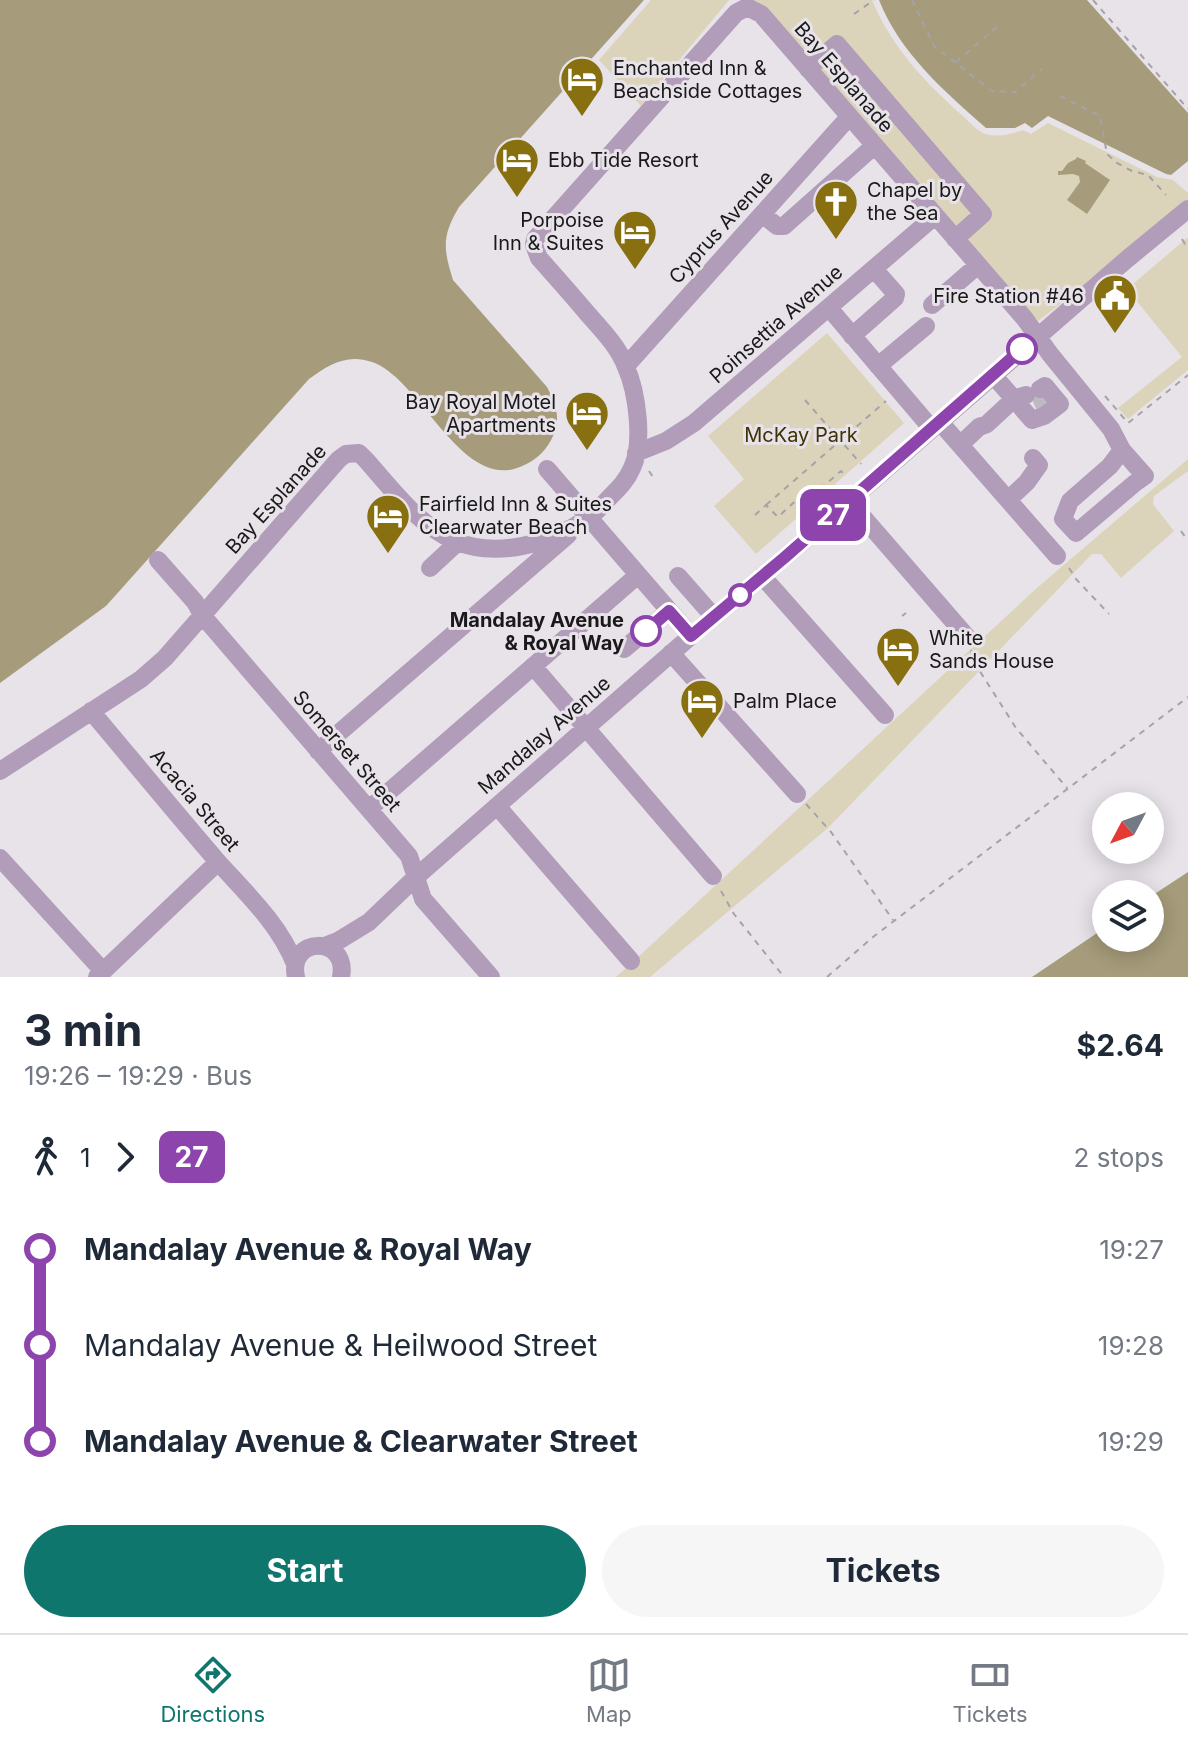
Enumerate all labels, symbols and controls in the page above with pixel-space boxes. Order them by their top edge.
street label: Bay Esplanade [789,17,899,137]
hotel icon: Enchanted Inn & Beachside Cottages [558,55,606,118]
place label: Enchanted Inn & Beachside Cottages [613,56,802,103]
hotel icon: Ebb Tide Resort [493,136,541,199]
place label: Ebb Tide Resort [548,148,699,172]
street label: Cyprus Avenue [664,166,778,288]
church icon: Chapel by the Sea [812,178,860,241]
place label: Chapel by the Sea [867,178,962,225]
place label: Porpoise Inn & Suites [493,208,604,255]
hotel icon: Porpoise Inn & Suites [611,208,659,271]
street label: Poinsettia Avenue [705,260,847,388]
public building icon: Fire Station #46 [1091,272,1139,335]
place label: Fire Station #46 [933,284,1084,308]
unlabelled marker [1007,334,1037,364]
hotel icon: Bay Royal Motel Apartments [563,389,611,452]
place label: Bay Royal Motel Apartments [405,390,556,437]
park label: McKay Park [744,423,858,447]
street label: Bay Esplanade [221,439,331,559]
line badge: 27 [797,489,869,541]
hotel icon: Fairfield Inn & Suites Clearwater Beach [364,492,412,555]
place label: Fairfield Inn & Suites Clearwater Beach [419,492,612,539]
text: 27 [816,498,850,532]
unlabelled marker [729,584,751,606]
place label: Mandalay Avenue & Royal Way [450,608,624,655]
marker: Mandalay Avenue & Royal Way [631,616,661,646]
hotel icon: White Sands House [874,625,922,688]
place label: White Sands House [929,626,1054,673]
street label: Mandalay Avenue [473,671,615,799]
hotel icon: Palm Place [678,677,726,740]
street label: Somerset Street [288,686,406,817]
place label: Palm Place [733,689,837,713]
street label: Acacia Street [145,744,245,856]
north arrow [1092,792,1164,864]
map controls [1092,792,1164,952]
button: layers [1092,880,1164,952]
text: 3 min [24,1003,142,1057]
text: $2.64 [1077,1027,1164,1063]
text: 19:26 – 19:29 · Bus [24,1060,252,1091]
icon: walk [24,1135,68,1179]
icon: forward [103,1135,147,1179]
text: 27 [175,1140,209,1174]
text: 1 [80,1142,91,1173]
text: 2 stops [1074,1142,1164,1173]
text: Mandalay Avenue & Royal Way [84,1231,532,1267]
text: 19:27 [1099,1234,1164,1265]
text: Mandalay Avenue & Heilwood Street [84,1327,597,1363]
text: 19:28 [1098,1330,1164,1361]
text: Mandalay Avenue & Clearwater Street [84,1423,638,1459]
text: 19:29 [1098,1426,1164,1457]
button: Start [24,1525,586,1617]
button: Tickets [602,1525,1164,1617]
tab: Directions [160,1653,265,1727]
tab: Map [586,1653,632,1727]
tab: Tickets [953,1653,1028,1727]

